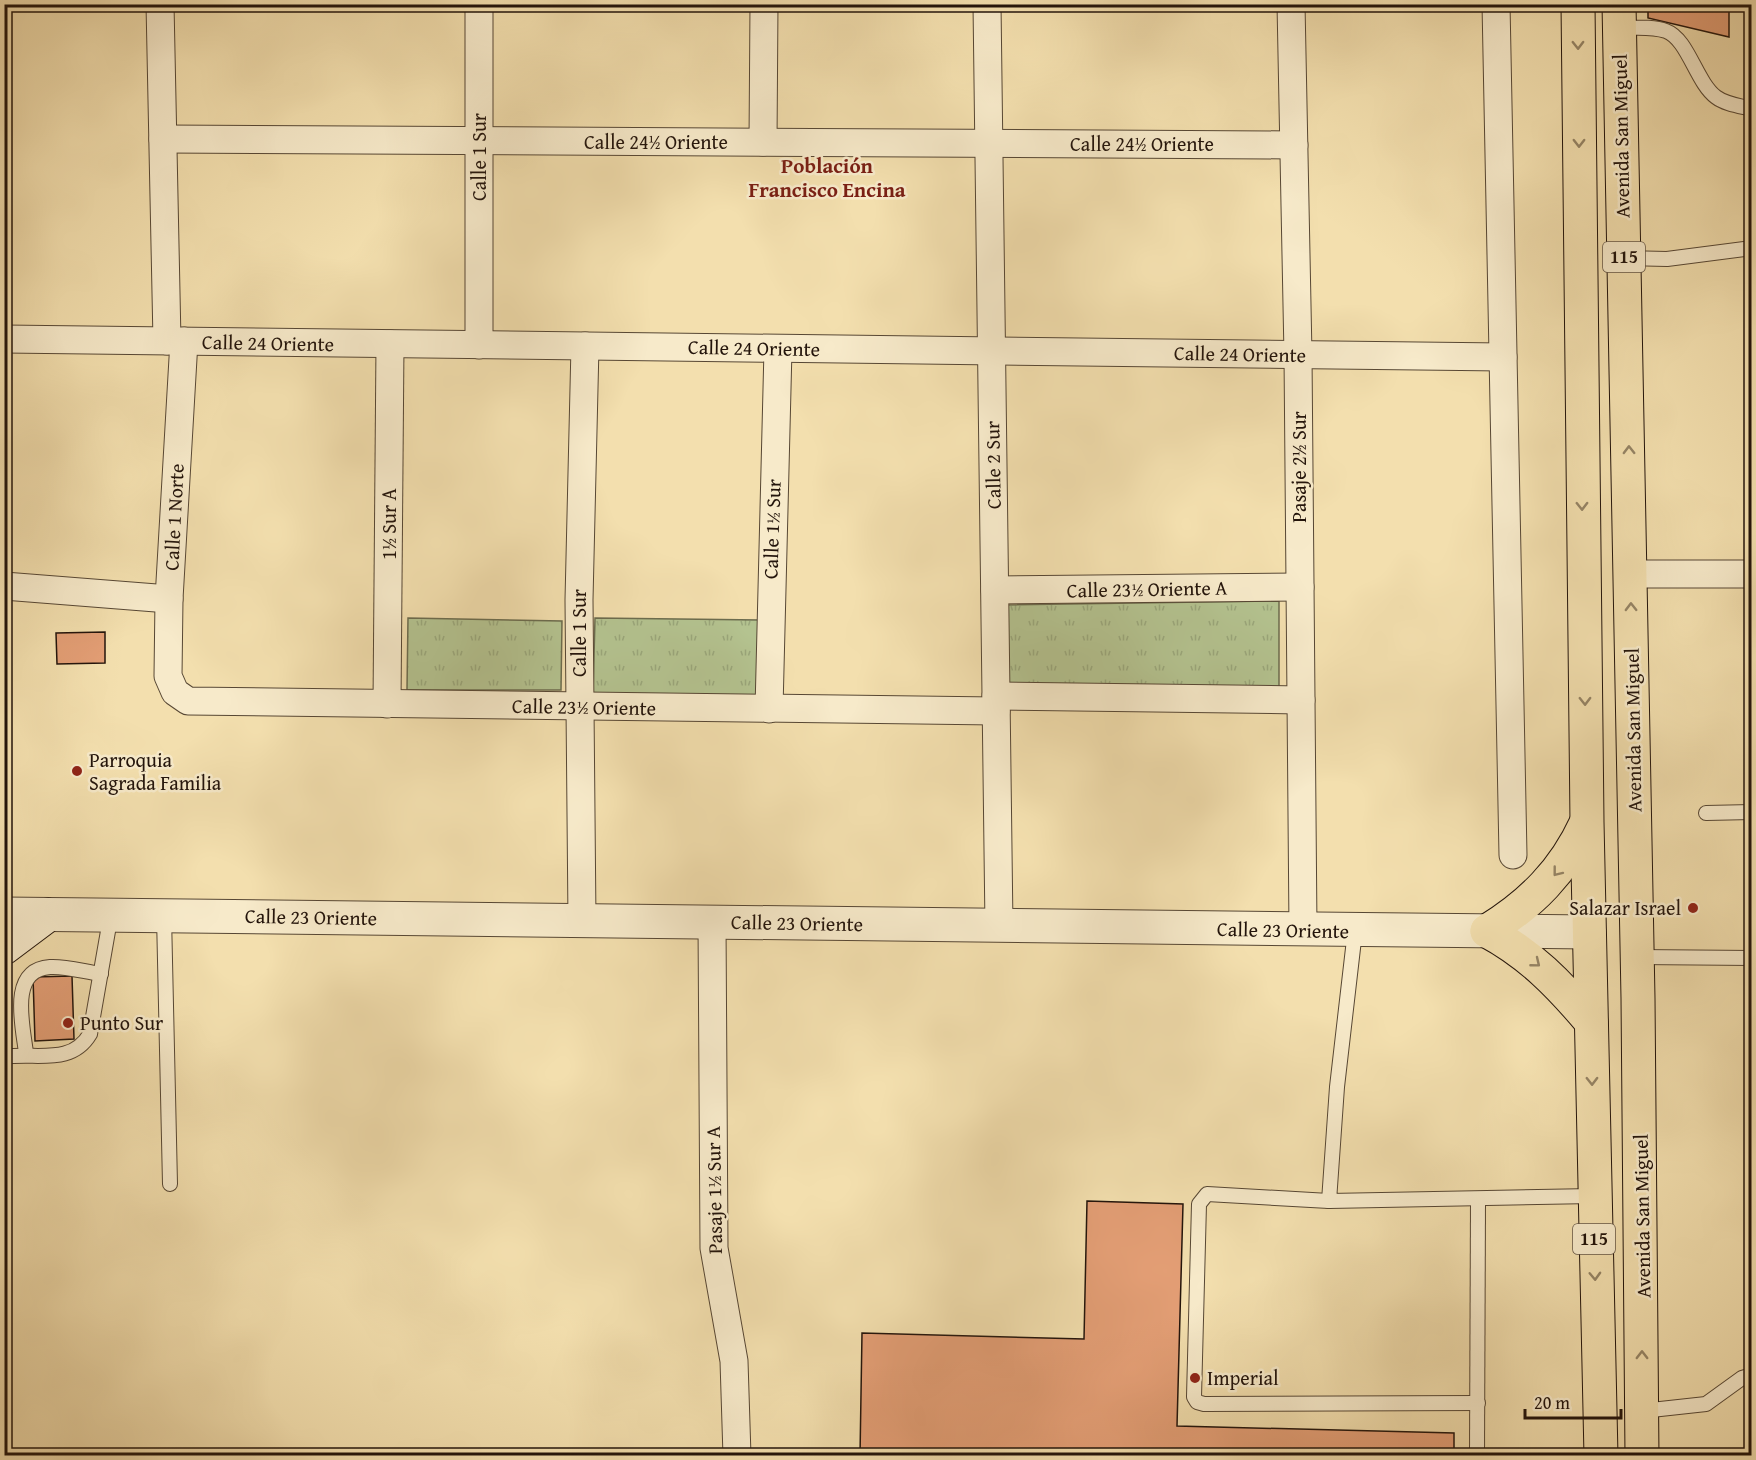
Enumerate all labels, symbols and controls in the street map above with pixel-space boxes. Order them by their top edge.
one-way arrow [1572,40,1585,49]
street label: Avenida San Miguel [1605,53,1636,218]
street label: Calle 1 Sur [464,113,493,201]
street label: Calle 24½ Oriente [584,127,728,156]
street label: Calle 24½ Oriente [1070,129,1214,158]
one-way arrow [1573,139,1585,148]
district label: Población Francisco Encina [748,150,906,205]
road number: 115 [1603,242,1645,272]
street label: Calle 24 Oriente [202,327,334,358]
street label: Calle 24 Oriente [688,332,820,363]
street label: Calle 24 Oriente [1174,338,1306,369]
street label: Pasaje 2½ Sur [1284,411,1313,523]
street label: Calle 2 Sur [977,421,1008,509]
one-way arrow [1622,446,1635,455]
street label: Calle 1 Norte [156,463,191,571]
street label: Calle 1½ Sur [755,478,788,580]
street label: 1½ Sur A [374,488,403,560]
one-way arrow [1576,502,1588,511]
street label: Calle 23½ Oriente A [1066,573,1228,604]
street label: Calle 1 Sur [564,589,593,677]
one-way arrow [1625,603,1638,612]
street label: Avenida San Miguel [1617,647,1648,812]
street label: Calle 23½ Oriente [512,691,656,722]
one-way arrow [1579,697,1591,706]
place label: Parroquia Sagrada Familia [89,745,222,797]
marker: Parroquia Sagrada Familia [70,764,84,778]
one-way arrow [1553,865,1564,876]
place label: Salazar Israel [1569,893,1681,922]
street label: Calle 23 Oriente [245,901,377,932]
marker: Salazar Israel [1686,901,1700,915]
street label: Calle 23 Oriente [731,907,863,938]
street label: Calle 23 Oriente [1217,914,1349,945]
one-way arrow [1529,956,1540,967]
place label: Punto Sur [80,1008,163,1037]
marker: Punto Sur [61,1016,75,1030]
one-way arrow [1585,1076,1598,1085]
street label: Pasaje 1½ Sur A [698,1126,729,1254]
street label: Avenida San Miguel [1626,1133,1657,1298]
road number: 115 [1573,1224,1615,1254]
one-way arrow [1589,1271,1602,1280]
one-way arrow [1636,1351,1649,1360]
place label: Imperial [1207,1363,1279,1392]
marker: Imperial [1188,1371,1202,1385]
scale bar [1525,1382,1621,1420]
text: 20 m [1534,1389,1570,1416]

